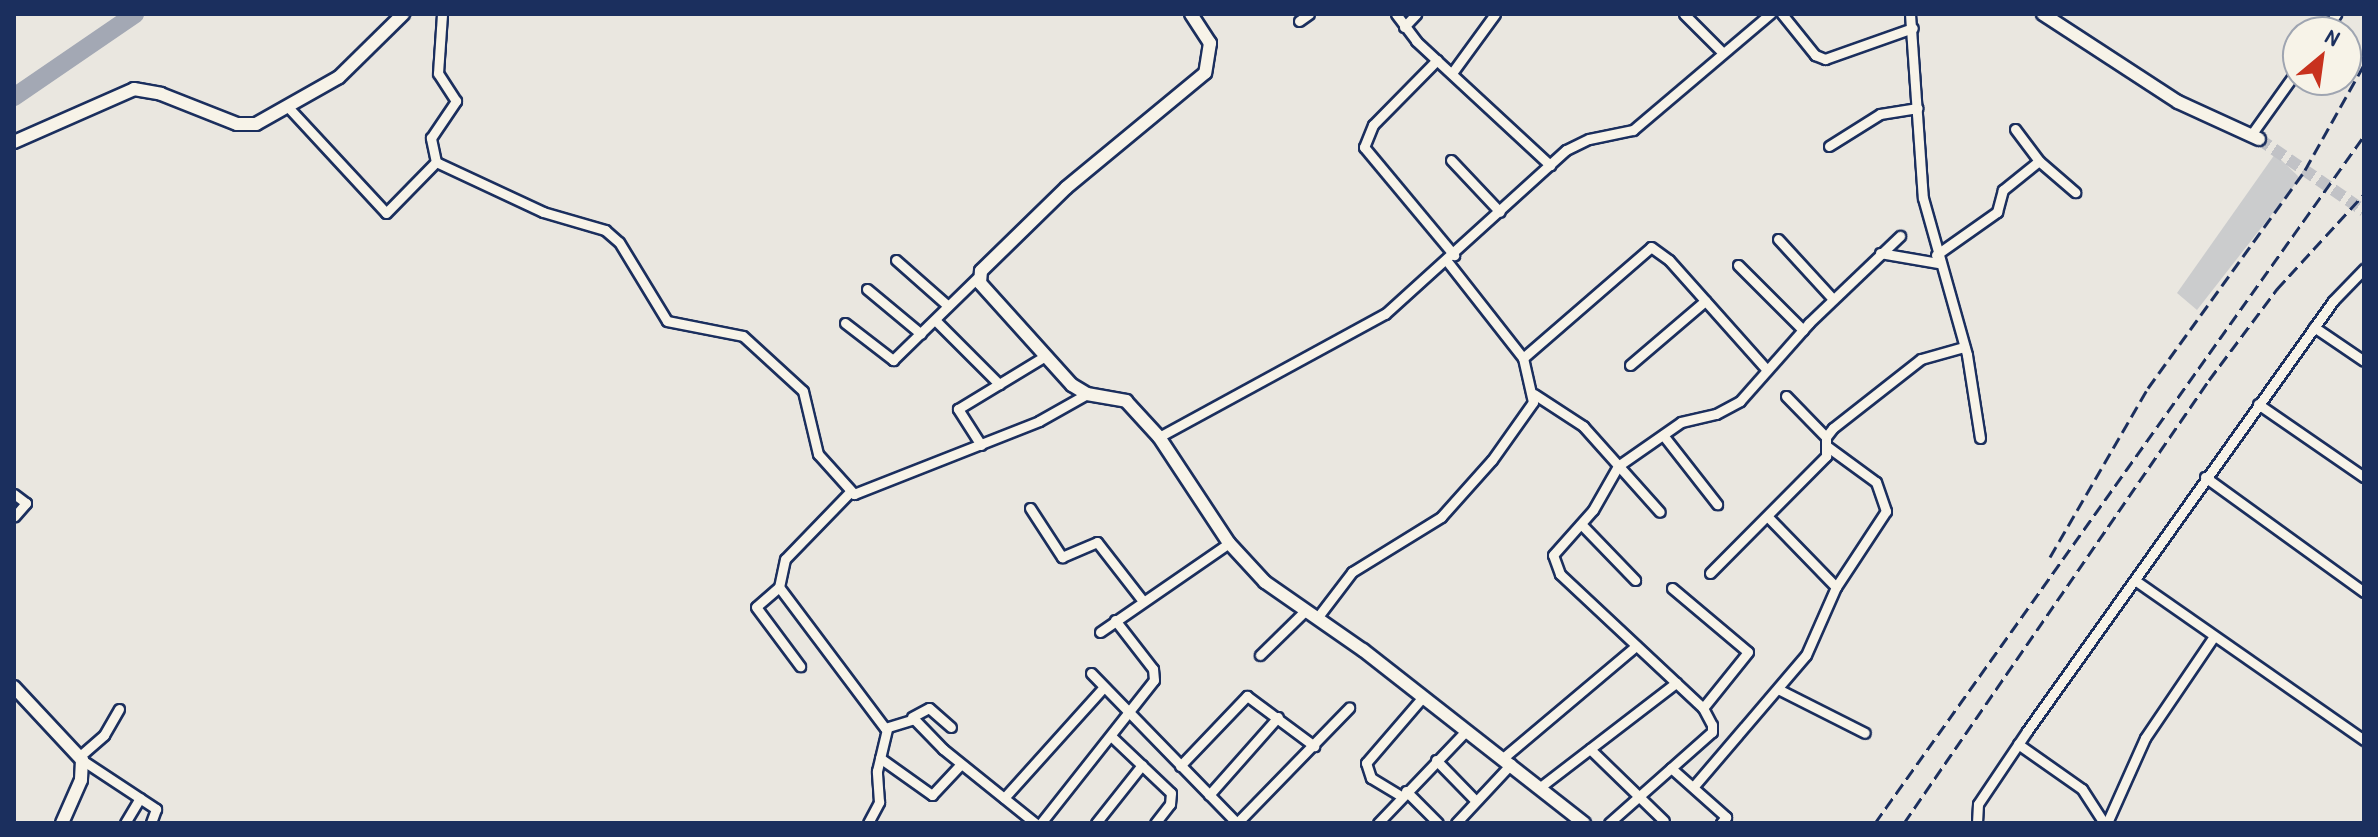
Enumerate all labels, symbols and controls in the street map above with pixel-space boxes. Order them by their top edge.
north arrow [2282,16,2362,96]
text: N [2320,21,2345,53]

